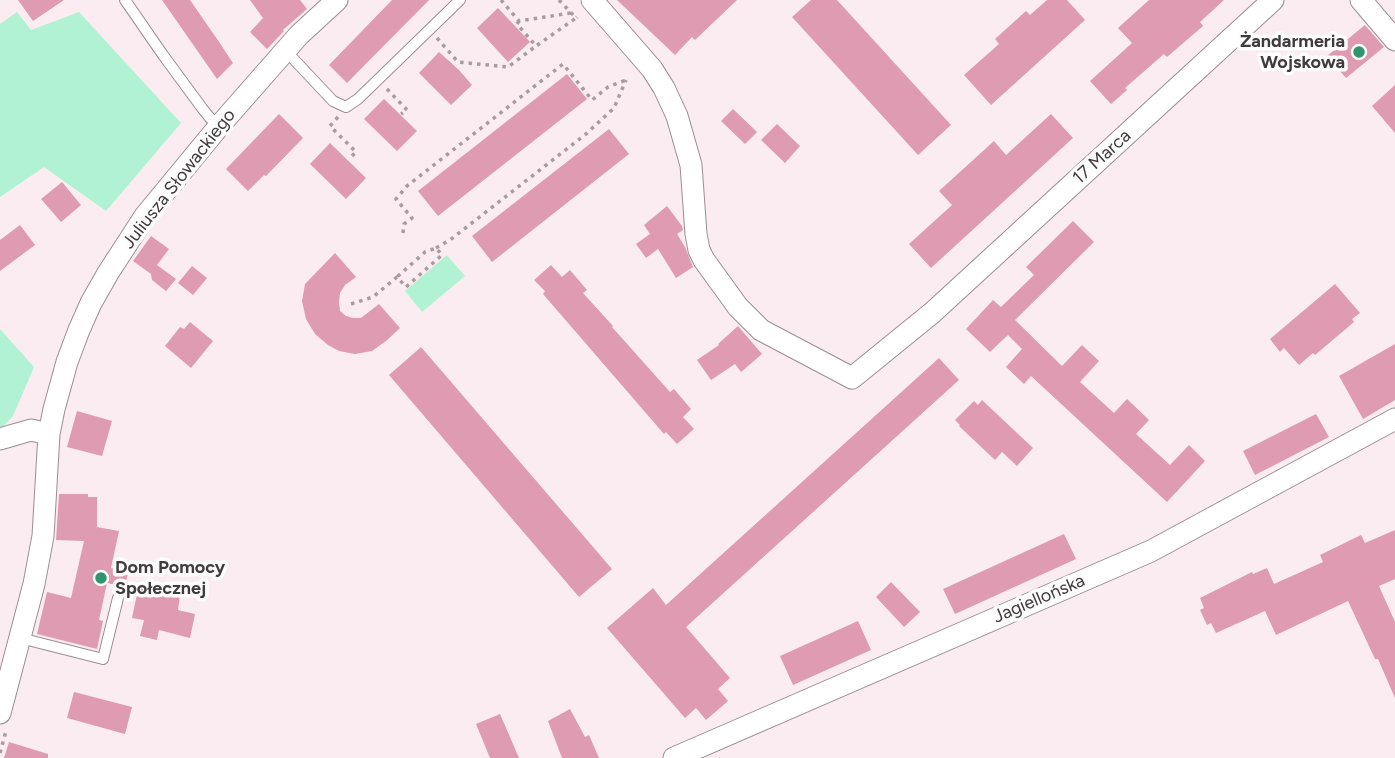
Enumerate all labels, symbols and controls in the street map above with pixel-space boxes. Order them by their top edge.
place label: Żandarmeria Wojskowa [1240,31,1345,74]
marker: Żandarmeria Wojskowa [1351,44,1367,60]
street label: Juliusza Słowackiego [118,105,240,253]
street label: 17 Marca [1068,125,1136,189]
place label: Dom Pomocy Społecznej [115,557,225,600]
marker: Dom Pomocy Społecznej [93,570,109,586]
street label: Jagiellońska [990,570,1088,628]

